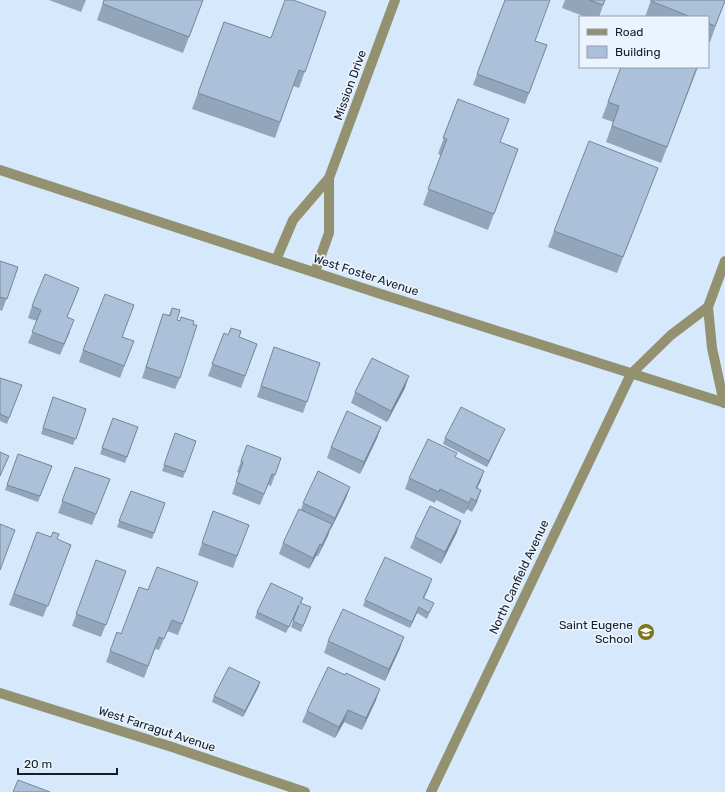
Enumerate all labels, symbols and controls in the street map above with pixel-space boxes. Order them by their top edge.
legend [579,16,709,68]
text: Road [615,25,643,39]
text: Building [615,45,661,59]
street label: Mission Drive [331,48,369,122]
street label: West Foster Avenue [311,251,421,299]
street label: North Canfield Avenue [486,517,552,636]
place label: Saint Eugene School [559,618,633,646]
school or university icon: Saint Eugene School [636,622,656,642]
street label: West Farragut Avenue [97,703,218,755]
scale bar [18,750,117,776]
text: 20 m [24,757,52,771]

